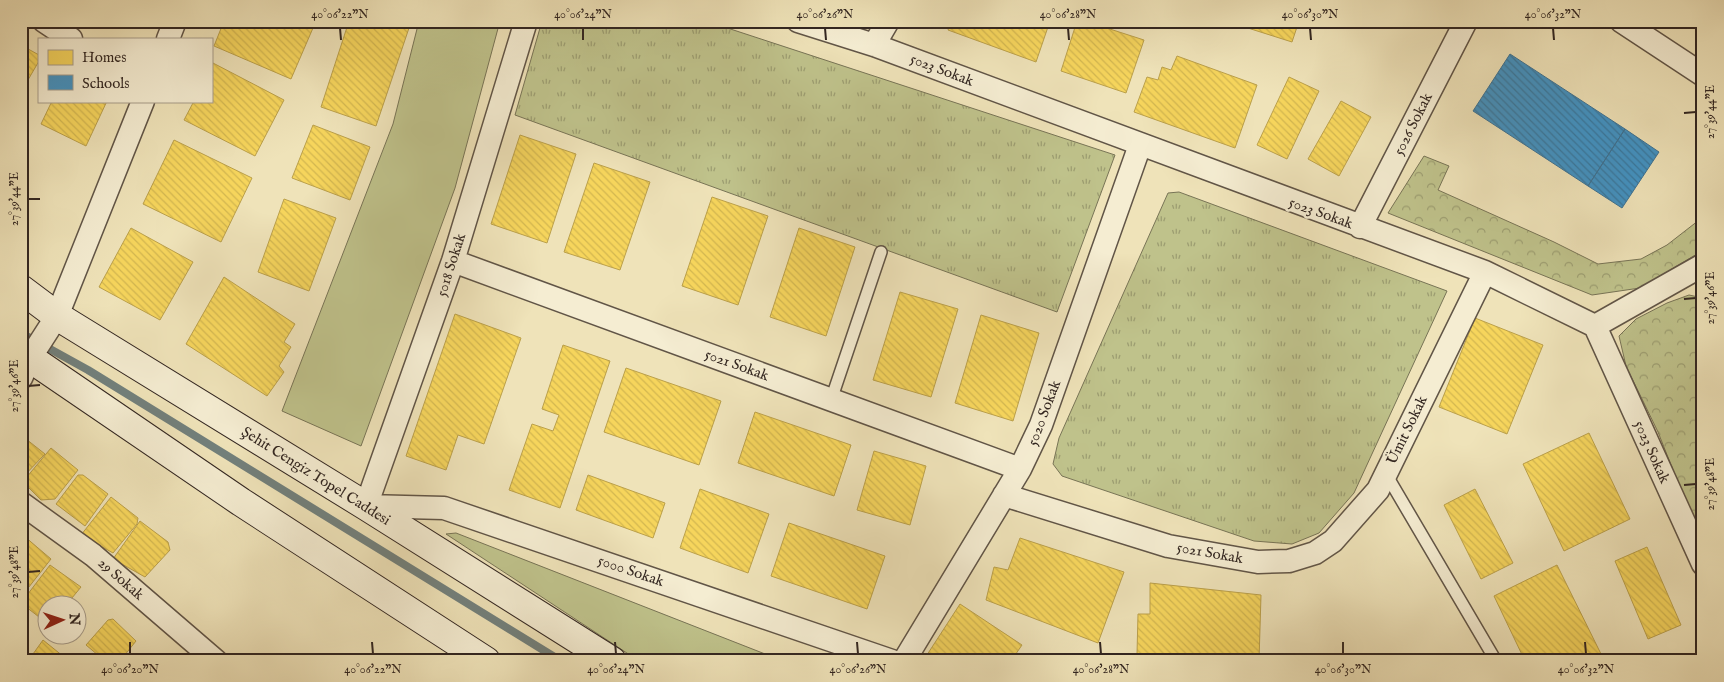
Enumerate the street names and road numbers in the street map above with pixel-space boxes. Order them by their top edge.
street label: 5023 Sokak [907,49,978,91]
street label: 5026 Sokak [1389,89,1437,158]
street label: 5023 Sokak [1286,193,1357,234]
street label: 5018 Sokak [432,230,470,299]
street label: 5021 Sokak [702,345,773,386]
street label: 5020 Sokak [1023,377,1066,448]
street label: Ümit Sokak [1382,391,1432,468]
street label: 5023 Sokak [1630,418,1675,487]
street label: Şehit Cengiz Topel Caddesi [238,422,394,530]
street label: 5021 Sokak [1175,538,1246,568]
street label: 5000 Sokak [595,551,668,592]
street label: 29 Sokak [94,554,149,605]

